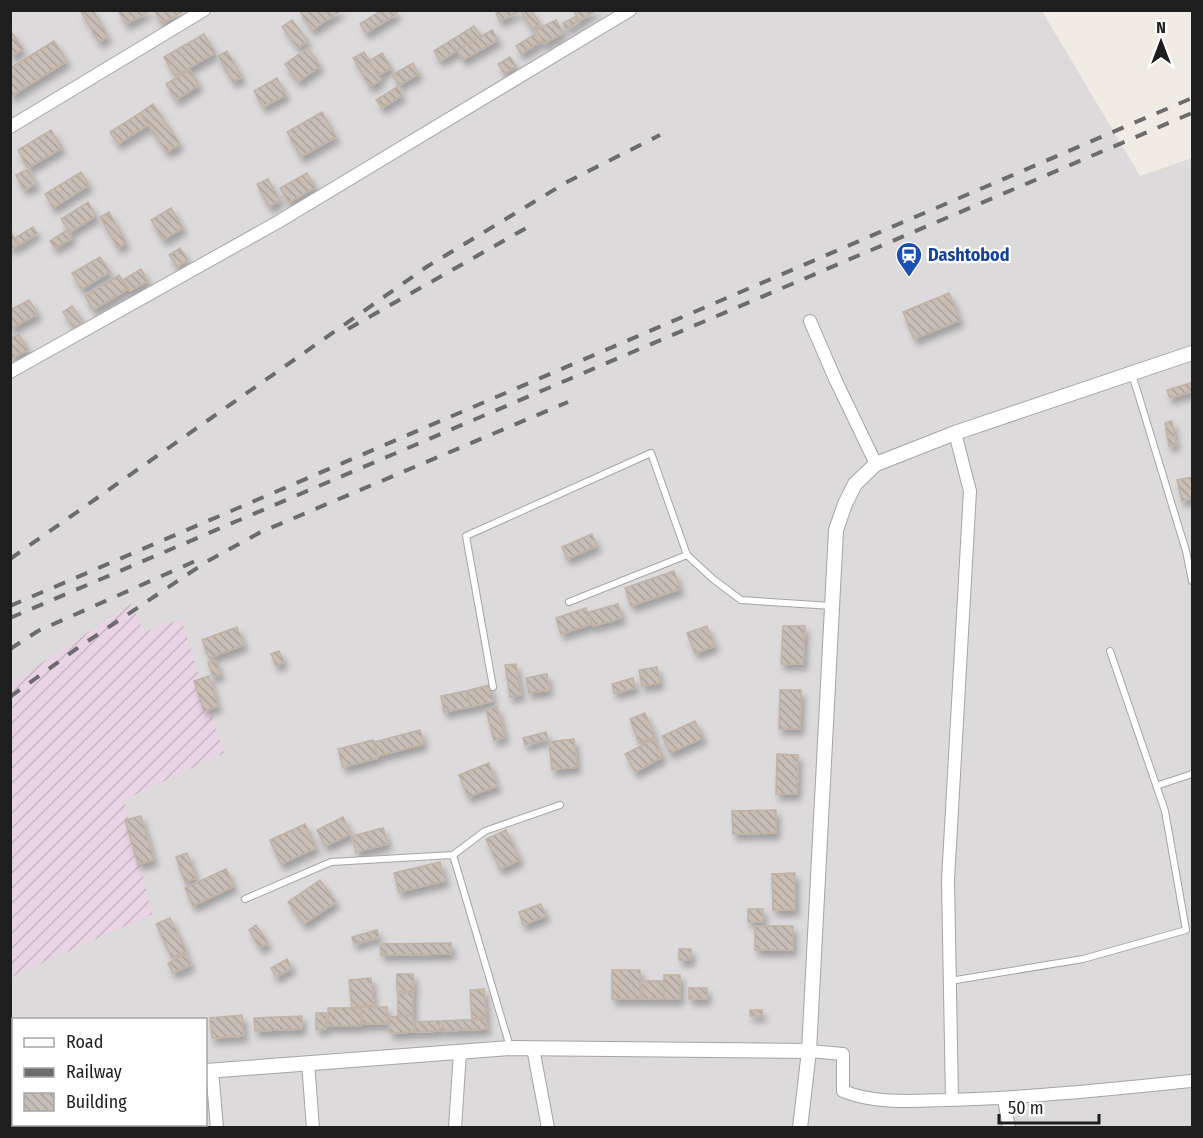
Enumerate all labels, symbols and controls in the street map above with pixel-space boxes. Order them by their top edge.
north arrow [1131,12,1191,72]
text: N [1156,18,1166,37]
station icon: Dashtobod [894,240,924,278]
place label: Dashtobod [928,244,1010,266]
legend [12,1018,207,1126]
text: Road [66,1031,103,1053]
text: Railway [66,1061,122,1083]
scale bar [999,1087,1100,1125]
text: Building [66,1091,127,1113]
text: 50 m [1008,1097,1044,1119]

